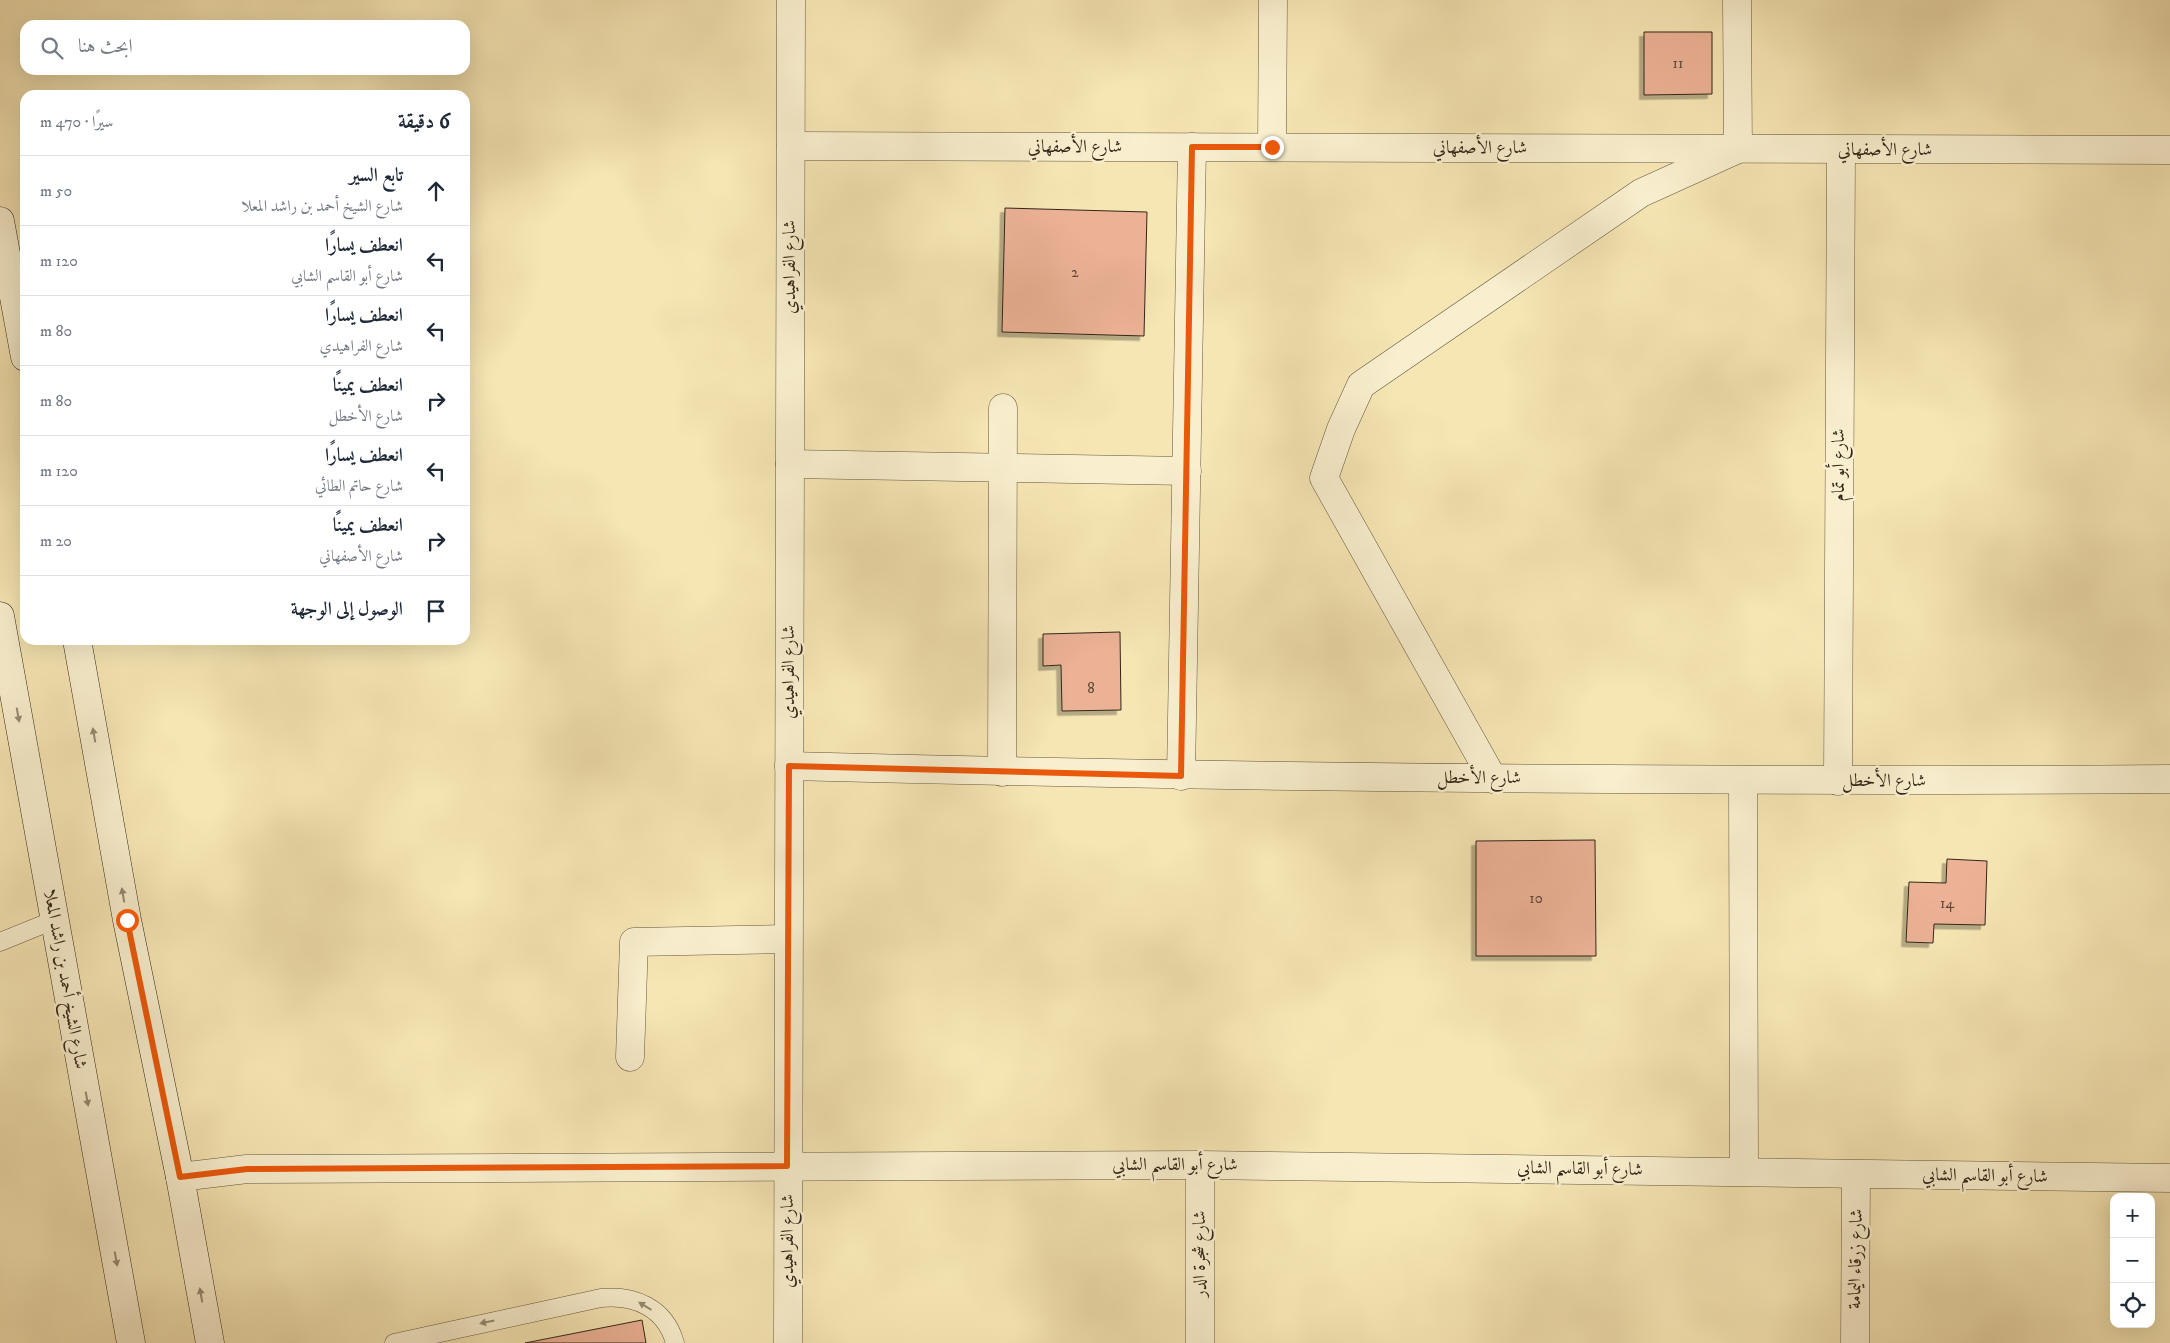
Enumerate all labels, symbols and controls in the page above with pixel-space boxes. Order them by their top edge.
search box [20,20,470,75]
icon: search [38,34,66,62]
text: ابحث هنا [78,35,133,58]
house number: 11 [1672,54,1684,73]
text: 6 دقيقة [398,109,450,135]
text: سيرًا · 470 m [40,112,113,132]
street label: شارع الأصفهاني [1028,133,1122,161]
street label: شارع الأصفهاني [1433,134,1527,162]
route end [1261,136,1284,159]
street label: شارع الأصفهاني [1838,136,1932,164]
text: تابع السير [349,164,403,187]
icon: ahead [422,177,450,205]
text: 50 m [40,181,72,201]
text: شارع الشيخ أحمد بن راشد المعلا [241,196,403,216]
street label: شارع الفراهيدي [779,220,804,314]
text: انعطف يسارًا [325,234,403,257]
icon: left [422,247,450,275]
text: 120 m [40,251,78,271]
house number: 2 [1071,263,1079,282]
text: شارع أبو القاسم الشابي [291,266,403,286]
text: انعطف يسارًا [325,304,403,327]
icon: left [422,317,450,345]
text: 80 m [40,321,72,341]
text: شارع الفراهيدي [320,336,403,356]
text: انعطف يمينًا [333,374,403,397]
icon: right [422,387,450,415]
text: 80 m [40,391,72,411]
text: شارع الأخطل [328,406,403,426]
street label: شارع أبو تمام [1825,429,1854,501]
text: انعطف يسارًا [325,444,403,467]
icon: left [422,457,450,485]
text: 120 m [40,461,78,481]
text: شارع حاتم الطائي [315,476,403,496]
text: انعطف يمينًا [333,514,403,537]
icon: right [422,527,450,555]
text: 20 m [40,531,72,551]
text: شارع الأصفهاني [319,546,403,566]
icon: arrive [422,597,450,625]
text: الوصول إلى الوجهة [291,598,403,621]
street label: شارع الفراهيدي [778,625,803,719]
house number: 8 [1087,679,1095,698]
one-way arrow [14,708,22,724]
one-way arrow [89,727,97,743]
street label: شارع الأخطل [1437,764,1521,792]
street label: شارع الأخطل [1842,767,1926,795]
street label: شارع الشيخ أحمد بن راشد المعلا [34,887,95,1071]
one-way arrow [118,887,126,903]
house number: 10 [1529,889,1543,908]
house number: 14 [1940,894,1954,913]
route start [116,909,139,932]
one-way arrow [83,1092,91,1108]
street label: شارع أبو القاسم الشابي [1112,1151,1238,1182]
street label: شارع أبو القاسم الشابي [1517,1154,1643,1187]
street label: شارع أبو القاسم الشابي [1922,1161,2048,1194]
map controls [2110,1193,2155,1328]
button: + [2110,1193,2155,1238]
street label: شارع الفراهيدي [777,1194,802,1288]
street label: شارع زرقاء اليمامة [1844,1209,1871,1310]
street label: شارع شجرة الدر [1189,1211,1214,1299]
button: − [2110,1238,2155,1283]
one-way arrow [112,1252,120,1268]
button: locate [2110,1283,2155,1328]
one-way arrow [197,1287,205,1303]
one-way arrow [638,1302,653,1310]
one-way arrow [480,1318,495,1326]

